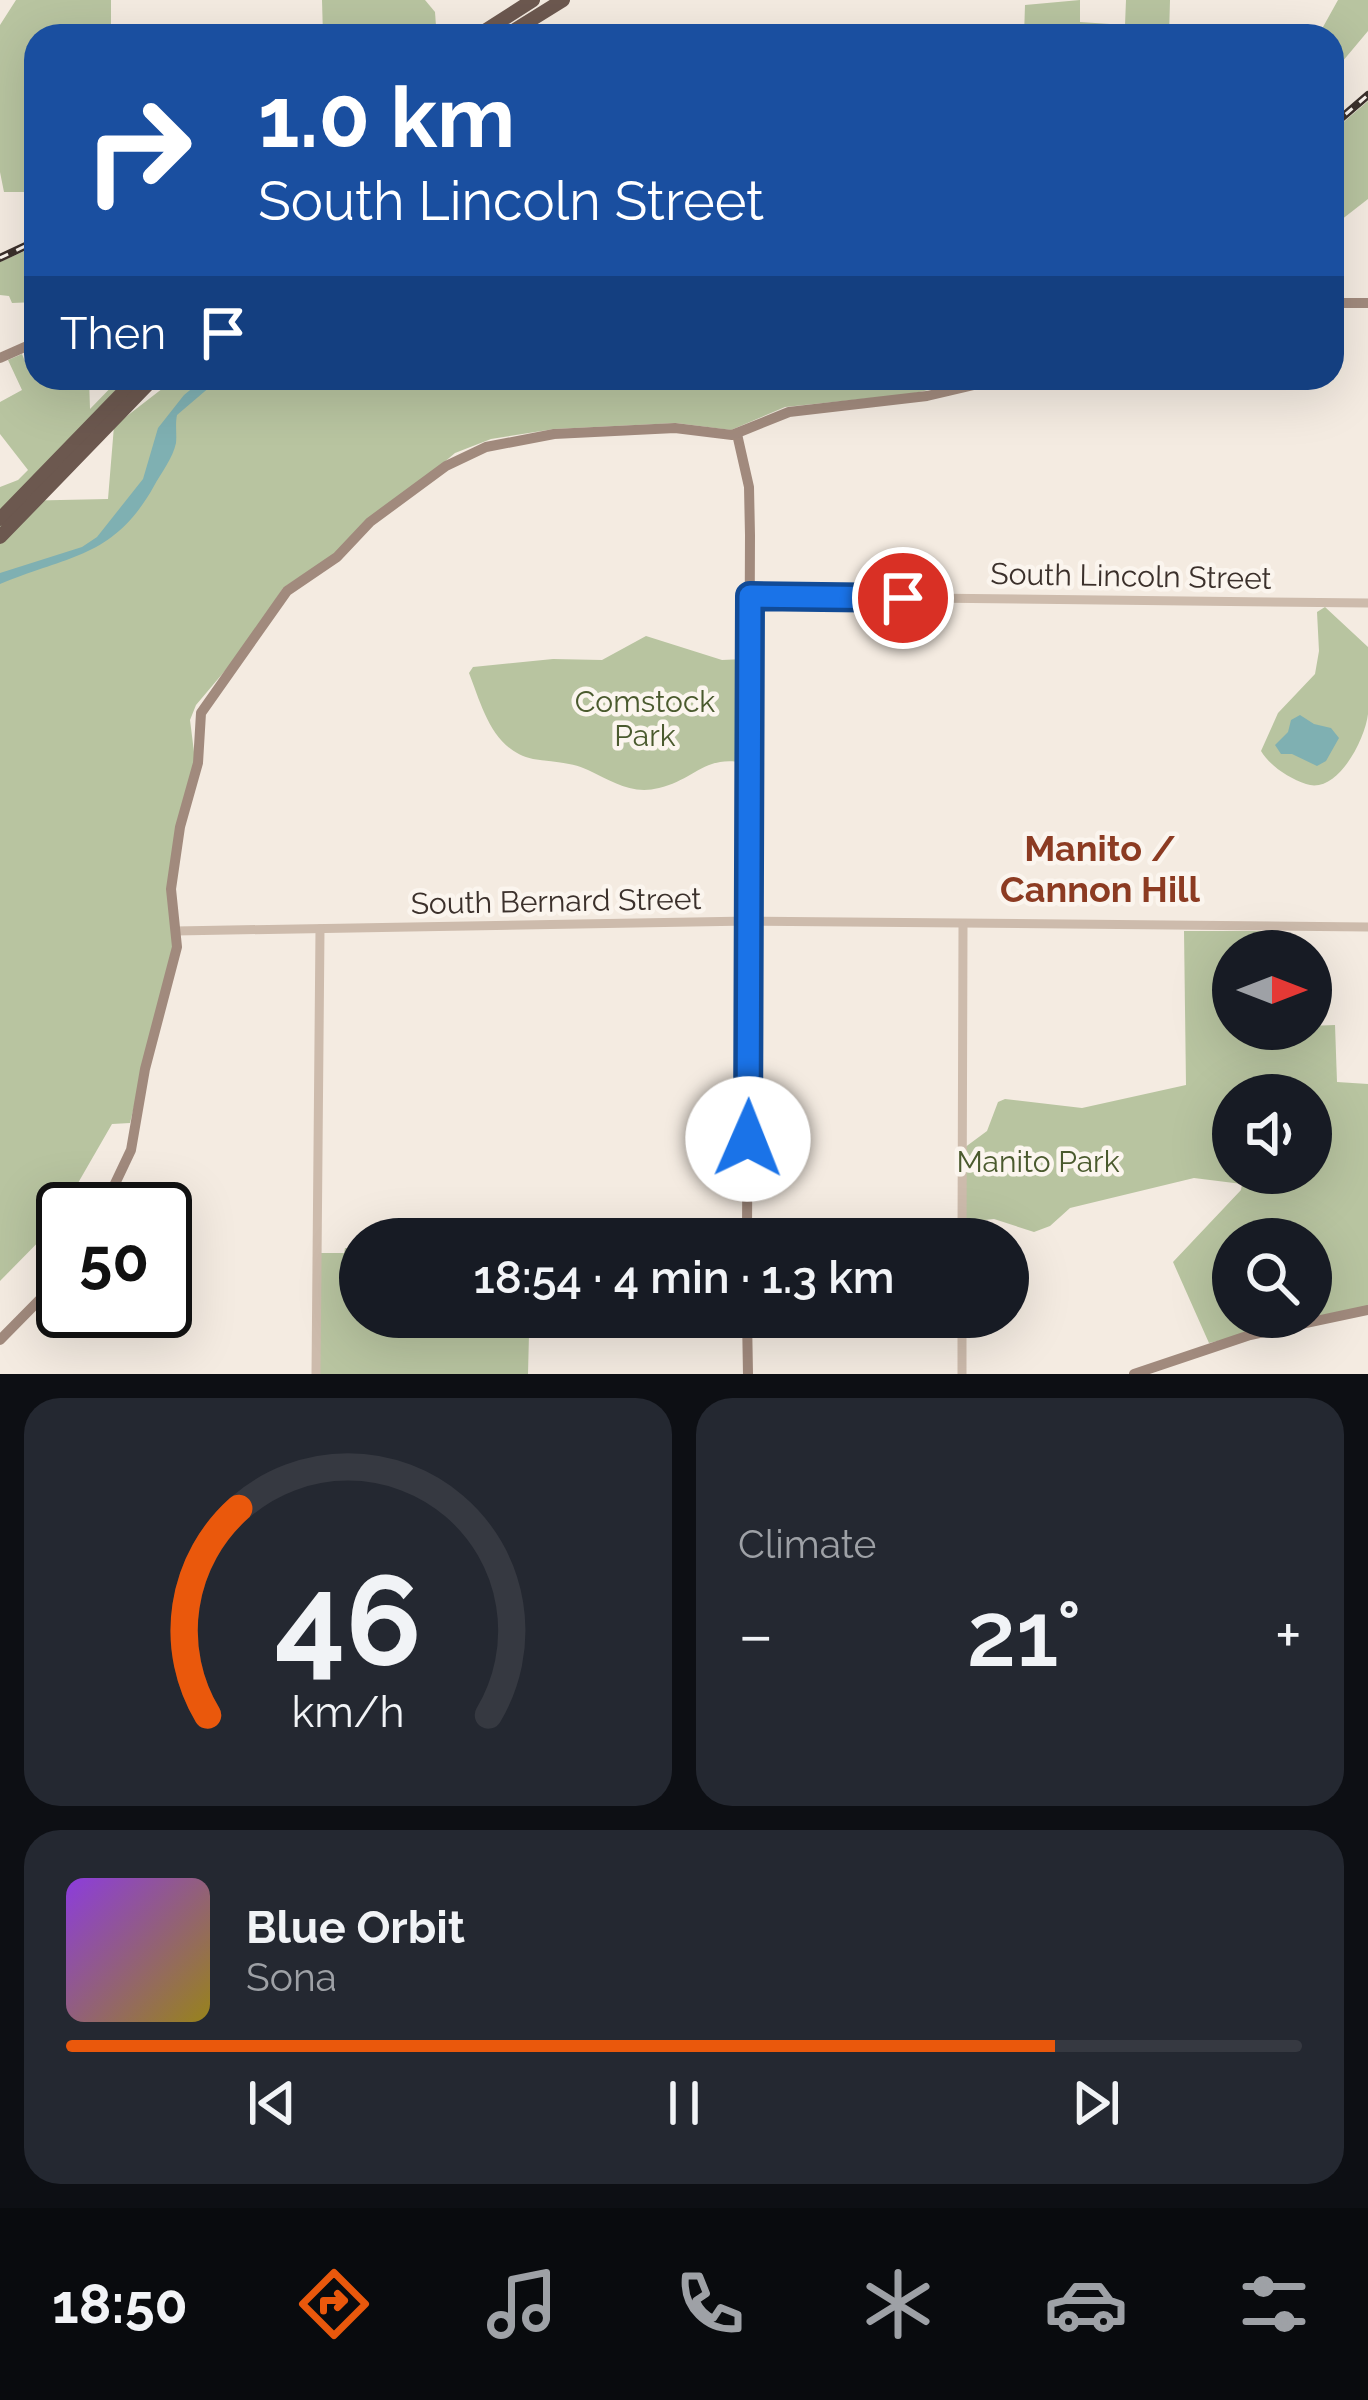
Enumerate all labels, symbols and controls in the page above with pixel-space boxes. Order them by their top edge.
text: 1.0 km [258,68,515,167]
icon: right [60,72,216,228]
text: South Lincoln Street [258,169,764,233]
icon: arrive [190,300,256,366]
text: Then [60,307,166,360]
pin [852,547,954,649]
street label: South Lincoln Street [990,556,1272,596]
icon: arrive [870,565,936,631]
park label: Comstock Park [575,684,715,753]
district label: Manito / Cannon Hill [1000,827,1201,910]
street label: South Bernard Street [410,881,702,921]
north arrow [1212,930,1332,1050]
map controls [1212,930,1332,1338]
button: sound [1212,1074,1332,1194]
position arrow [685,1076,811,1202]
park label: Manito Park [956,1144,1120,1179]
speed limit sign: 50 [36,1182,192,1338]
button: search [1212,1218,1332,1338]
text: 18:54 · 4 min · 1.3 km [473,1251,895,1304]
text: Climate [738,1521,876,1567]
text: 46 [274,1547,422,1693]
text: 21° [967,1581,1082,1687]
text: − [738,1596,774,1673]
text: + [1275,1596,1302,1673]
text: km/h [291,1687,405,1737]
text: Blue Orbit [246,1901,465,1954]
text: Sona [246,1954,337,2000]
icon: previous [239,2070,305,2136]
icon: pause [651,2070,717,2136]
icon: next [1063,2070,1129,2136]
icon: directions [292,2262,376,2346]
icon: music [480,2262,564,2346]
icon: phone [668,2262,752,2346]
icon: climate [856,2262,940,2346]
icon: car [1044,2262,1128,2346]
icon: filters [1232,2262,1316,2346]
text: 18:50 [52,2272,188,2336]

